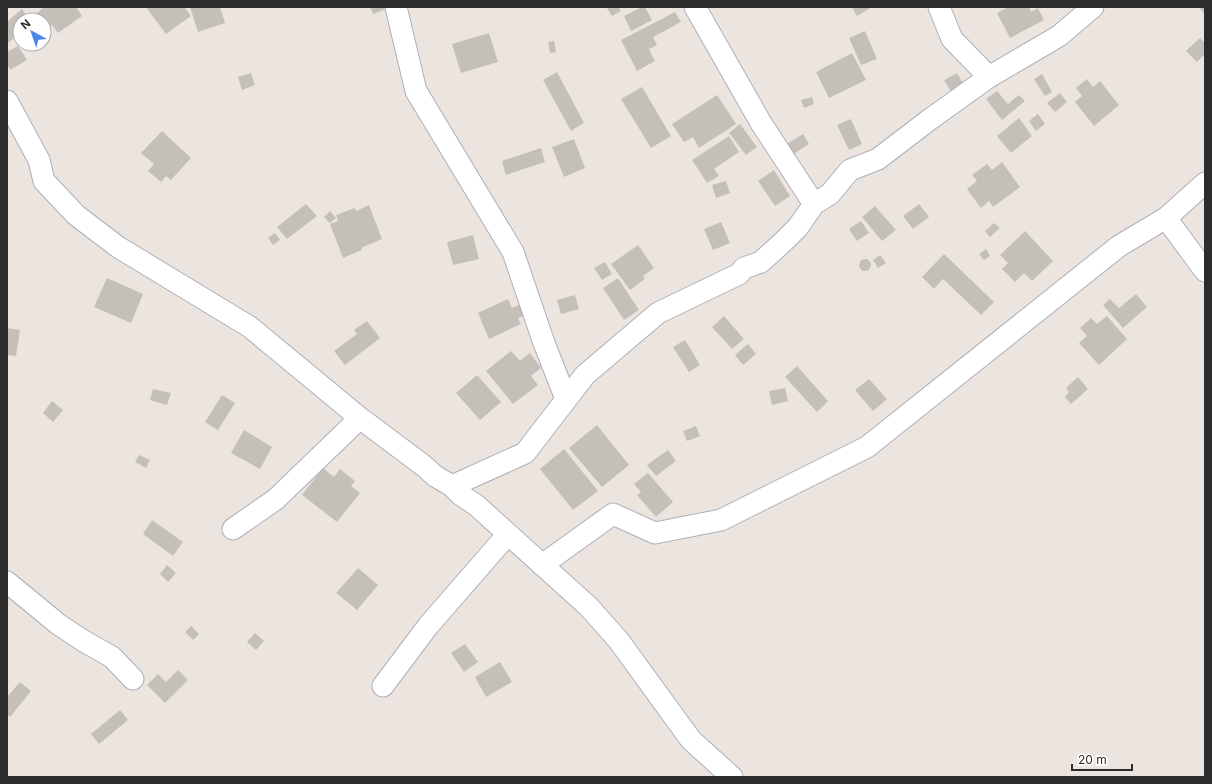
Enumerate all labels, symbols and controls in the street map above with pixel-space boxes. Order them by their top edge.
north arrow [12,12,52,52]
text: N [18,16,33,32]
scale bar [1072,746,1132,772]
text: 20 m [1078,752,1107,767]

